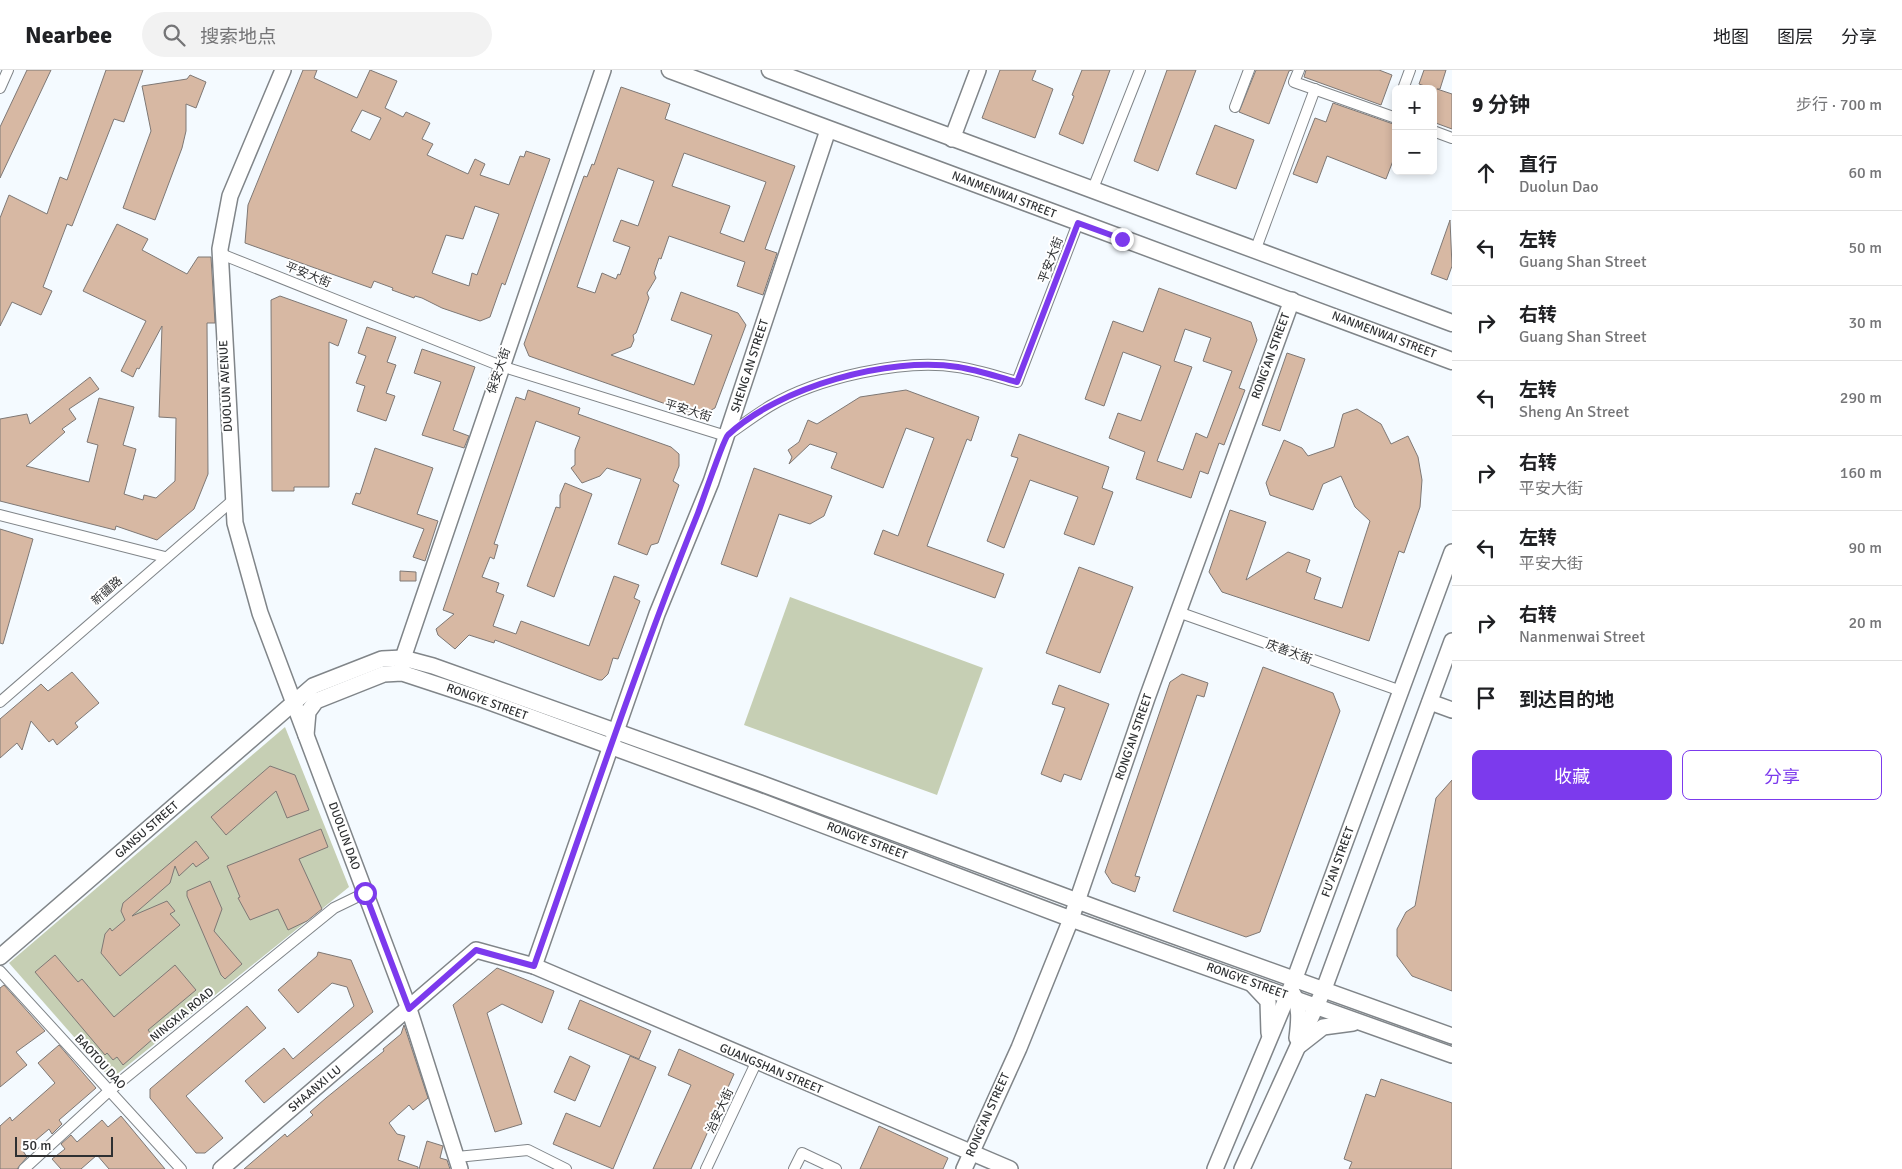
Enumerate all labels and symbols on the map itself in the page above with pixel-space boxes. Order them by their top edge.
street label: NANMENWAI STREET [950,168,1058,222]
route end [1111,228,1134,251]
street label: 平安大街 [1035,235,1067,285]
street label: 平安大街 [283,259,333,291]
street label: NANMENWAI STREET [1330,308,1438,362]
street label: RONG'AN STREET [1249,311,1294,401]
street label: SHENG AN STREET [728,317,772,415]
street label: DUOLUN AVENUE [216,340,236,432]
street label: 保安大街 [484,346,514,396]
street label: 平安大街 [663,397,713,425]
street label: 新疆路 [88,574,126,608]
street label: 庆善大街 [1264,637,1314,667]
street label: RONGYE STREET [444,680,530,724]
street label: RONG'AN STREET [1112,692,1156,782]
street label: GANSU STREET [112,798,182,862]
street label: DUOLUN DAO [325,800,363,872]
street label: RONGYE STREET [825,819,910,863]
street label: FU'AN STREET [1318,825,1358,899]
route start [354,882,377,905]
street label: RONGYE STREET [1204,959,1290,1003]
street label: NINGXIA ROAD [147,984,217,1045]
street label: BAOTOU DAO [71,1031,129,1093]
street label: GUANGSHAN STREET [717,1040,825,1098]
street label: SHAANXI LU [285,1062,345,1116]
street label: RONG'AN STREET [963,1071,1013,1159]
street label: 治安大街 [703,1086,737,1136]
scale bar [15,1134,112,1157]

